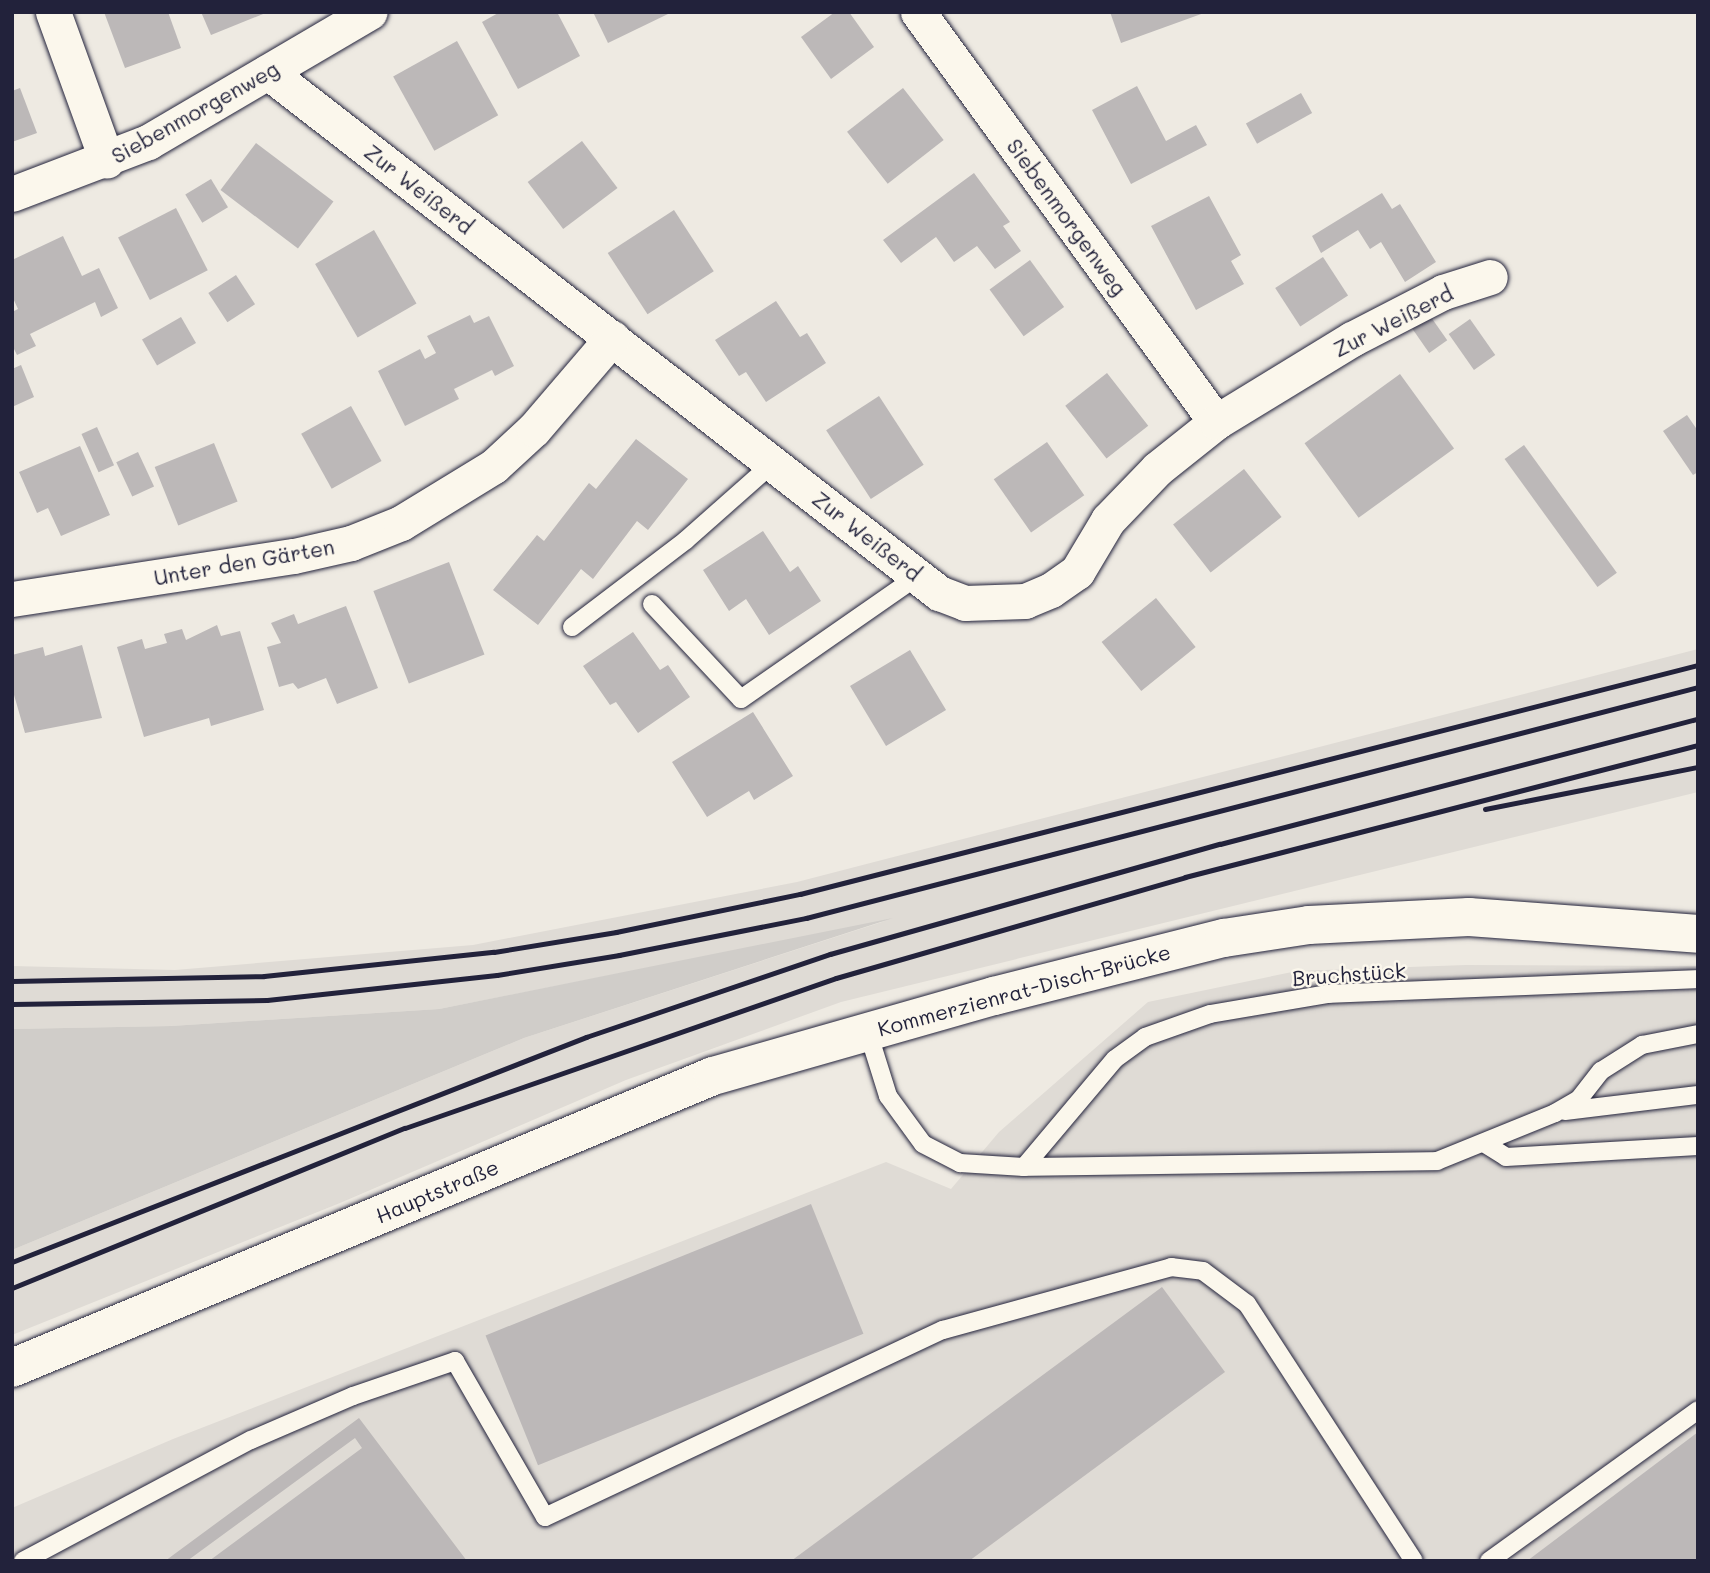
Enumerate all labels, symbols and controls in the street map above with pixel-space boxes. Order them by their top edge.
street label: Siebenmorgenweg [107,56,283,168]
street label: Siebenmorgenweg [1002,134,1132,300]
street label: Zur Weißerd [360,139,478,239]
street label: Zur Weißerd [1329,280,1457,362]
street label: Zur Weißerd [808,486,926,586]
street label: Unter den Gärten [152,534,336,590]
street label: Kommerzienrat-Disch-Brücke [875,939,1173,1041]
street label: Bruchstück [1291,957,1407,991]
street label: Hauptstraße [372,1154,502,1228]

